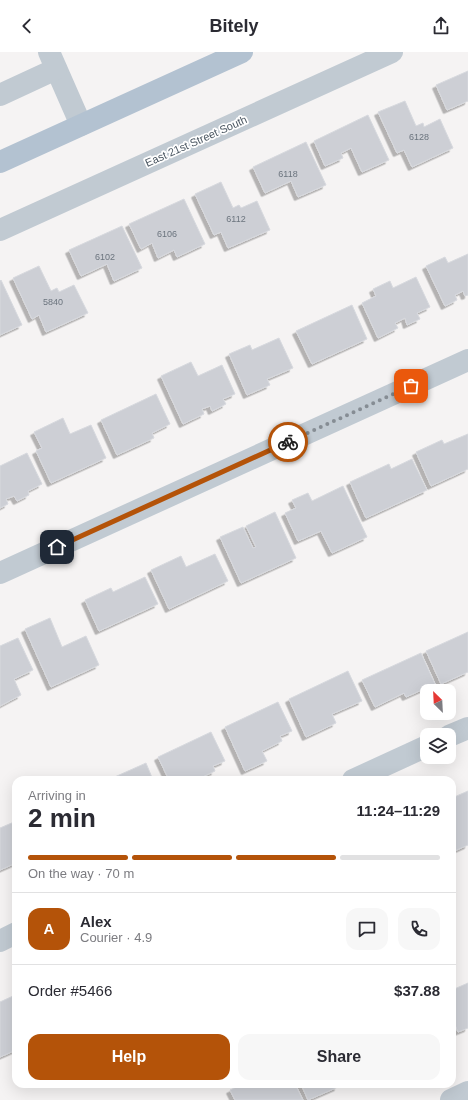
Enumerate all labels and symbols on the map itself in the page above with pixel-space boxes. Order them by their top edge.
street label: East 21st Street South [143,113,249,169]
house number: 6128 [409,132,429,142]
house number: 6118 [278,169,298,179]
house number: 6112 [226,214,246,224]
house number: 6106 [157,229,177,239]
house number: 6102 [95,252,115,262]
house number: 5840 [43,297,63,307]
pin [394,369,428,403]
courier [268,422,308,462]
pin [40,530,74,564]
north arrow [420,684,456,720]

